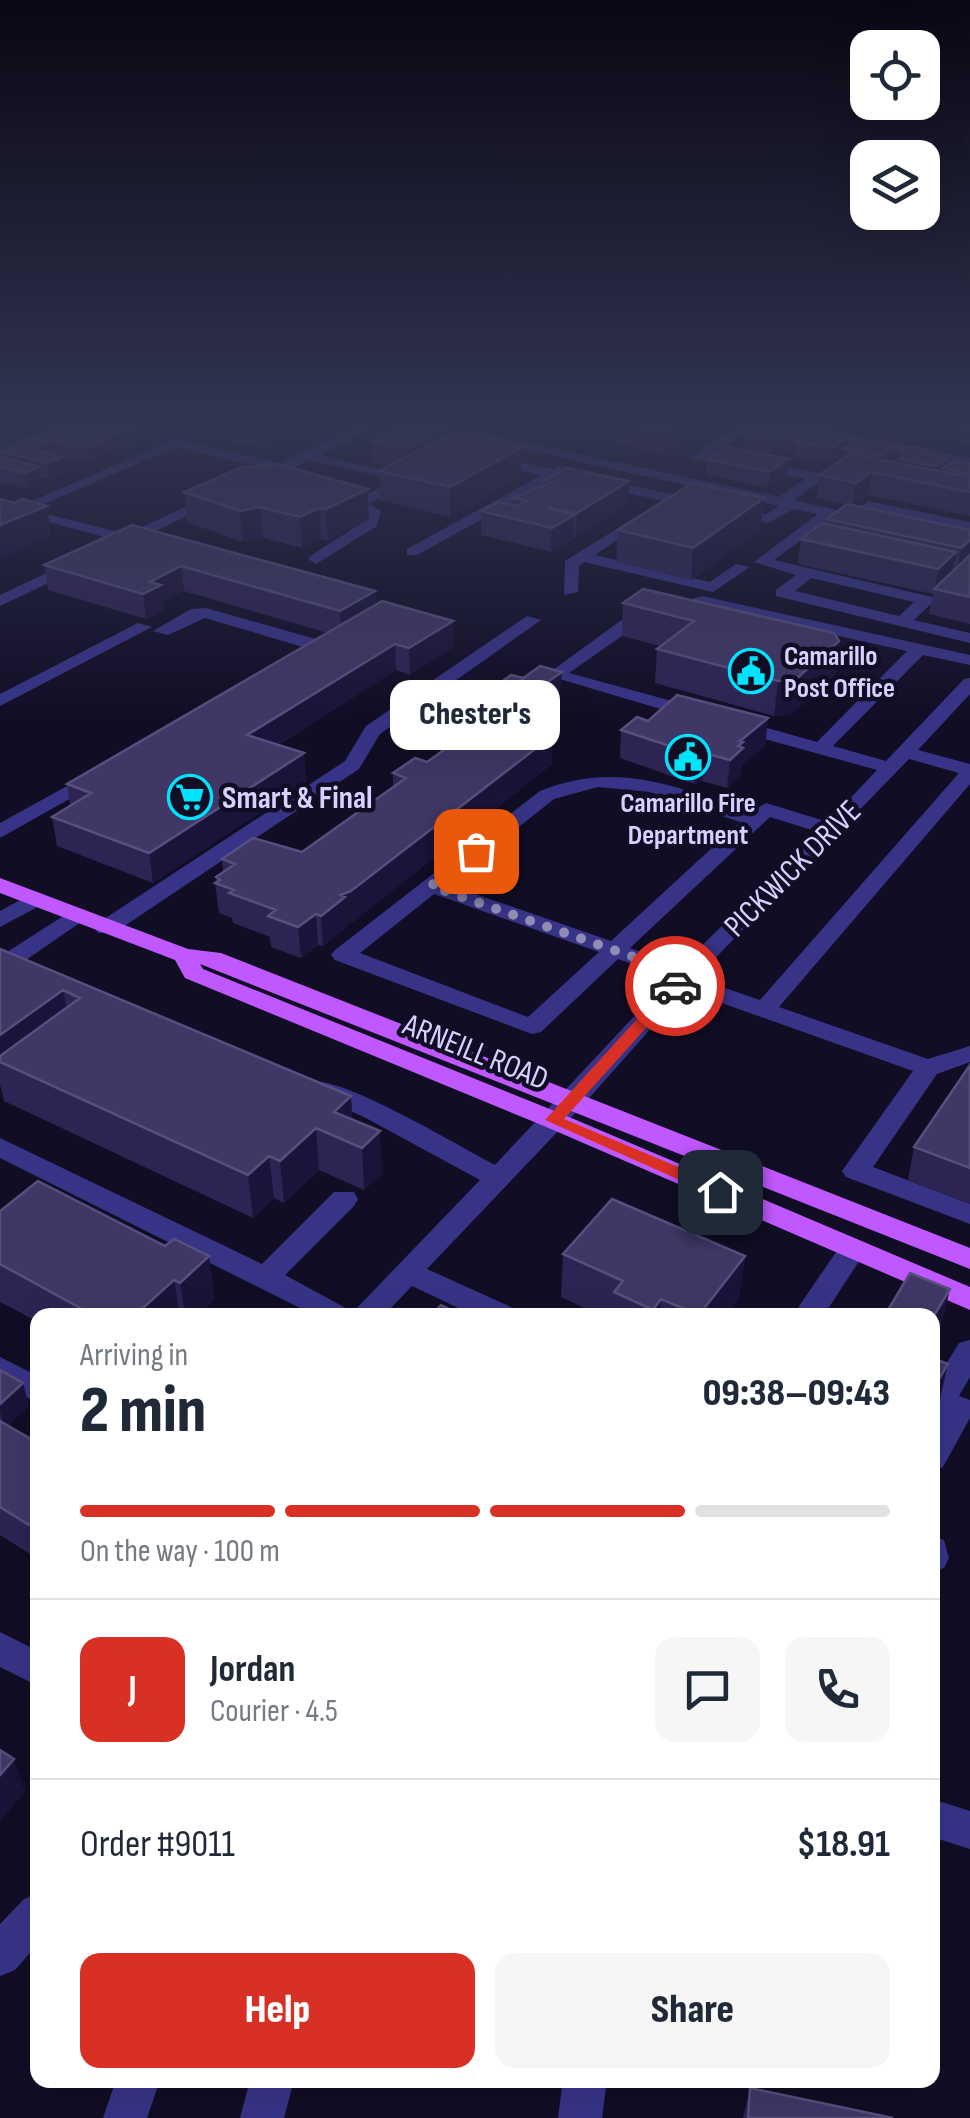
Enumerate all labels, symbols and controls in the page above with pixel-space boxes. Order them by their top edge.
map controls [850,30,940,230]
button: locate [850,30,940,120]
button: layers [850,140,940,230]
place label: Camarillo Post Office [784,640,895,705]
public building icon: Camarillo Post Office [728,648,774,694]
callout: Chester's [391,681,561,751]
text: Chester's [419,695,531,734]
public building icon: Camarillo Fire Department [665,734,711,780]
supermarket icon: Smart & Final [167,774,213,820]
place label: Smart & Final [222,779,373,818]
place label: Camarillo Fire Department [620,787,756,852]
street label: PICKWICK DRIVE [717,793,870,946]
pin [434,809,519,894]
icon: bag [449,824,504,879]
courier [625,936,725,1036]
icon: car [648,959,703,1014]
street label: ARNEILL ROAD [396,1005,554,1099]
pin [678,1150,763,1235]
icon: home [693,1165,748,1220]
text: Arriving in [80,1336,188,1375]
text: 09:38–09:43 [703,1371,890,1416]
text: 2 min [80,1373,206,1451]
text: On the way · 100 m [80,1532,280,1571]
button: chat [655,1637,760,1742]
button: phone [785,1637,890,1742]
text: Jordan [210,1647,295,1692]
text: J [128,1667,137,1712]
text: Courier · 4.5 [210,1692,338,1731]
text: Order #9011 [80,1822,235,1867]
text: $18.91 [797,1822,890,1867]
button: Help [80,1953,475,2068]
button: Share [495,1953,890,2068]

